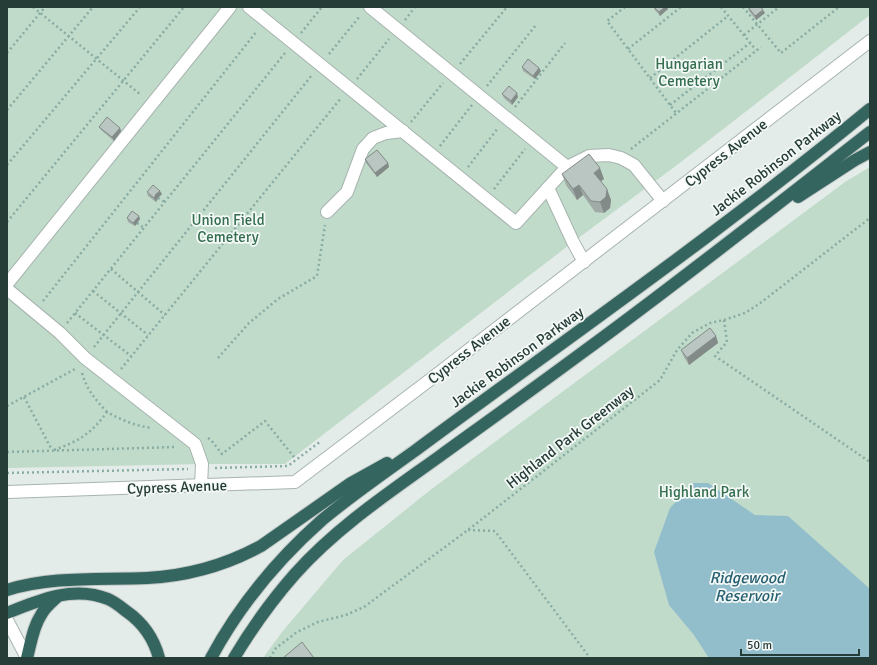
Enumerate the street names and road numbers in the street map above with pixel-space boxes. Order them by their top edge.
street label: Jackie Robinson Parkway [707,107,845,219]
street label: Cypress Avenue [681,115,771,191]
street label: Jackie Robinson Parkway [447,303,587,411]
street label: Cypress Avenue [424,312,514,388]
street label: Highland Park Greenway [503,382,637,492]
street label: Cypress Avenue [127,476,227,498]

